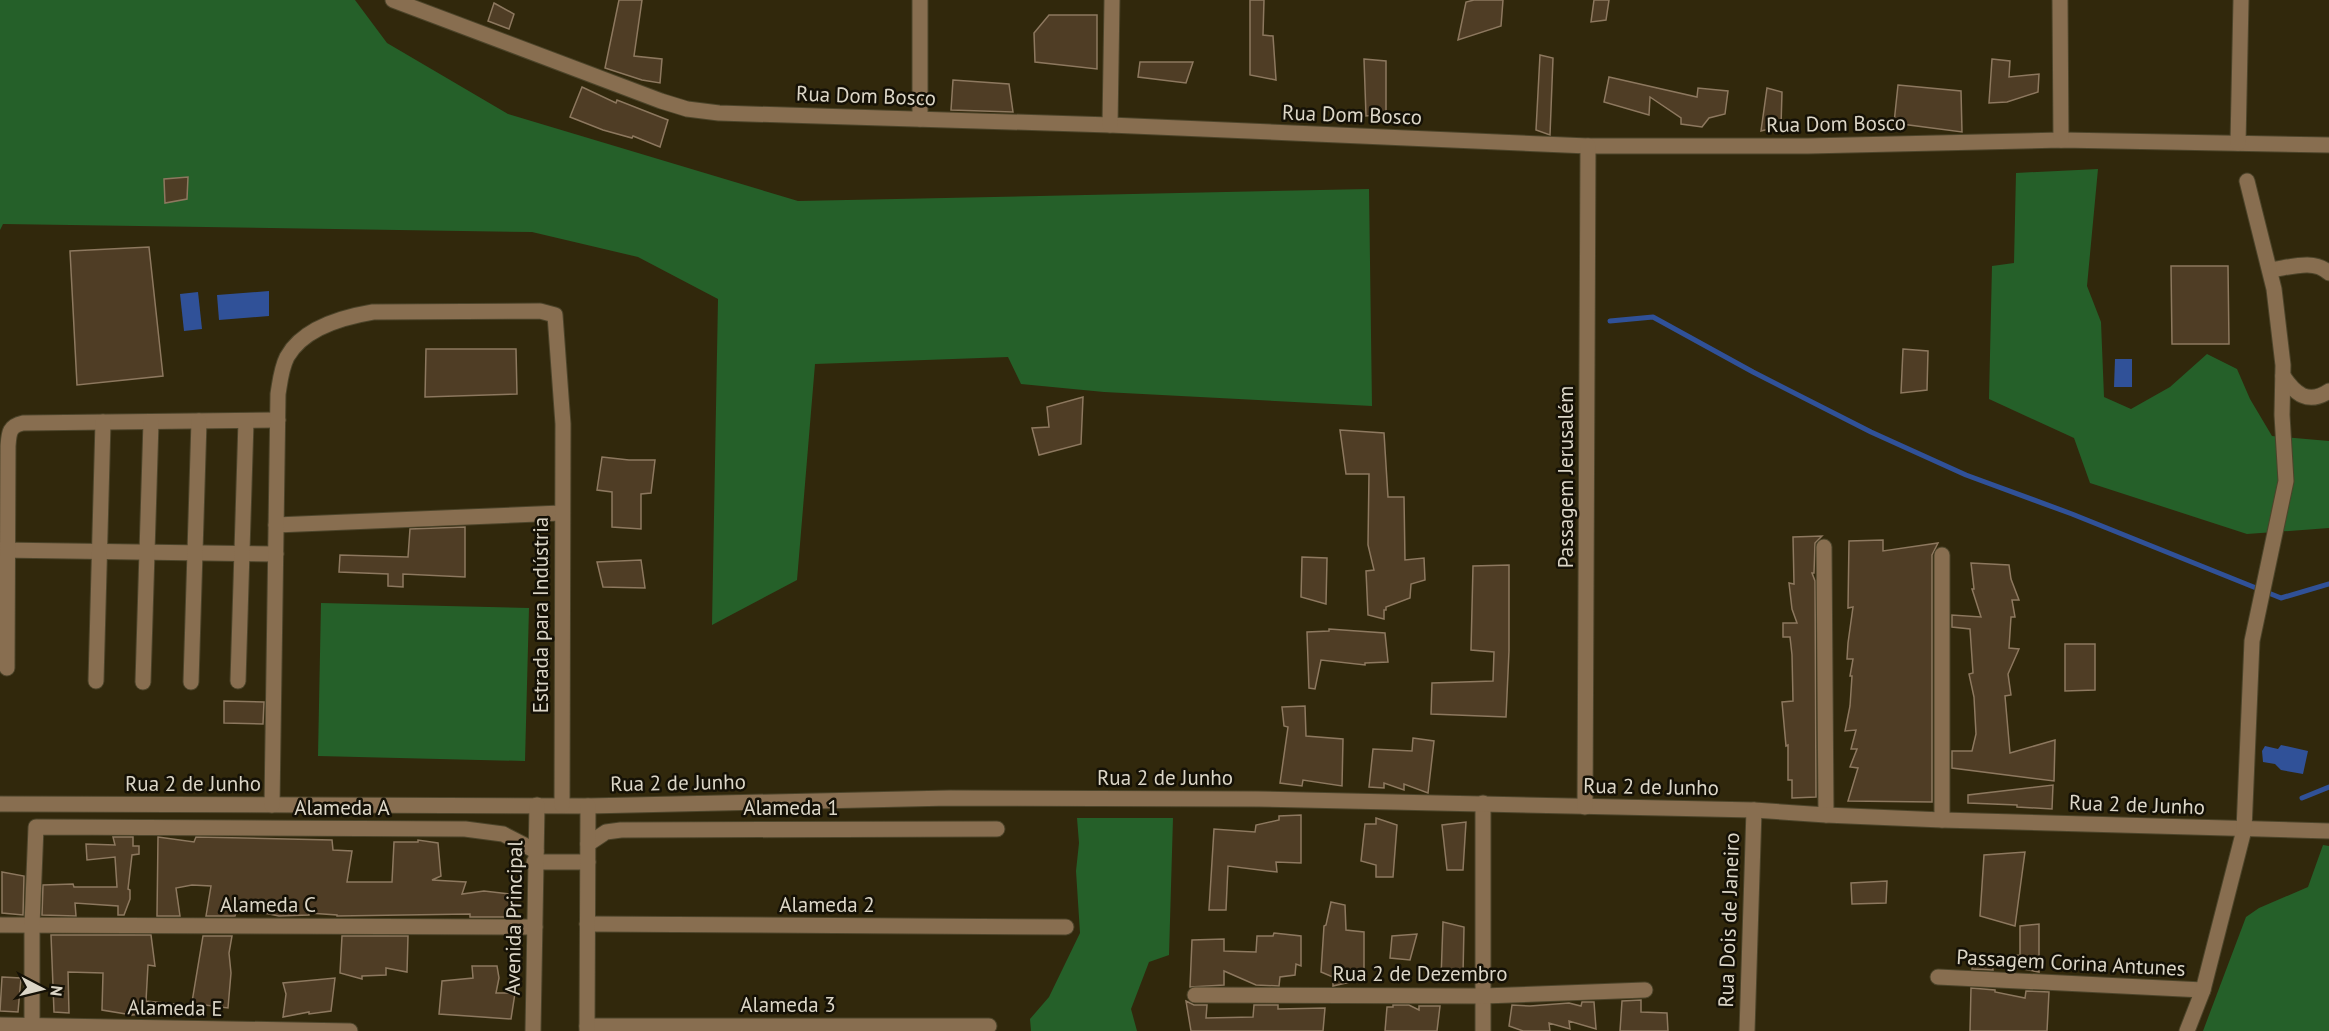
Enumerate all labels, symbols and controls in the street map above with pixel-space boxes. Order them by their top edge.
street label: Rua Dom Bosco [796,80,936,111]
street label: Rua Dom Bosco [1282,99,1422,130]
street label: Rua Dom Bosco [1766,109,1906,138]
street label: Passagem Jerusalém [1552,386,1579,568]
street label: Estrada para Indústria [527,517,554,713]
street label: Rua 2 de Junho [1097,764,1233,791]
street label: Rua 2 de Junho [610,768,746,797]
street label: Rua 2 de Junho [125,770,261,797]
street label: Rua 2 de Junho [1583,772,1719,801]
street label: Rua 2 de Junho [2069,789,2205,820]
street label: Alameda A [294,794,390,821]
street label: Alameda 1 [743,794,839,821]
street label: Rua Dois de Janeiro [1712,832,1745,1008]
street label: Avenida Principal [499,840,528,996]
street label: Alameda C [220,891,316,918]
street label: Alameda 2 [779,891,875,918]
street label: Passagem Corina Antunes [1956,943,2186,982]
north arrow [12,959,72,1019]
street label: Rua 2 de Dezembro [1333,960,1507,987]
text: N [46,984,67,997]
street label: Alameda 3 [740,991,836,1018]
street label: Alameda E [127,993,223,1022]

